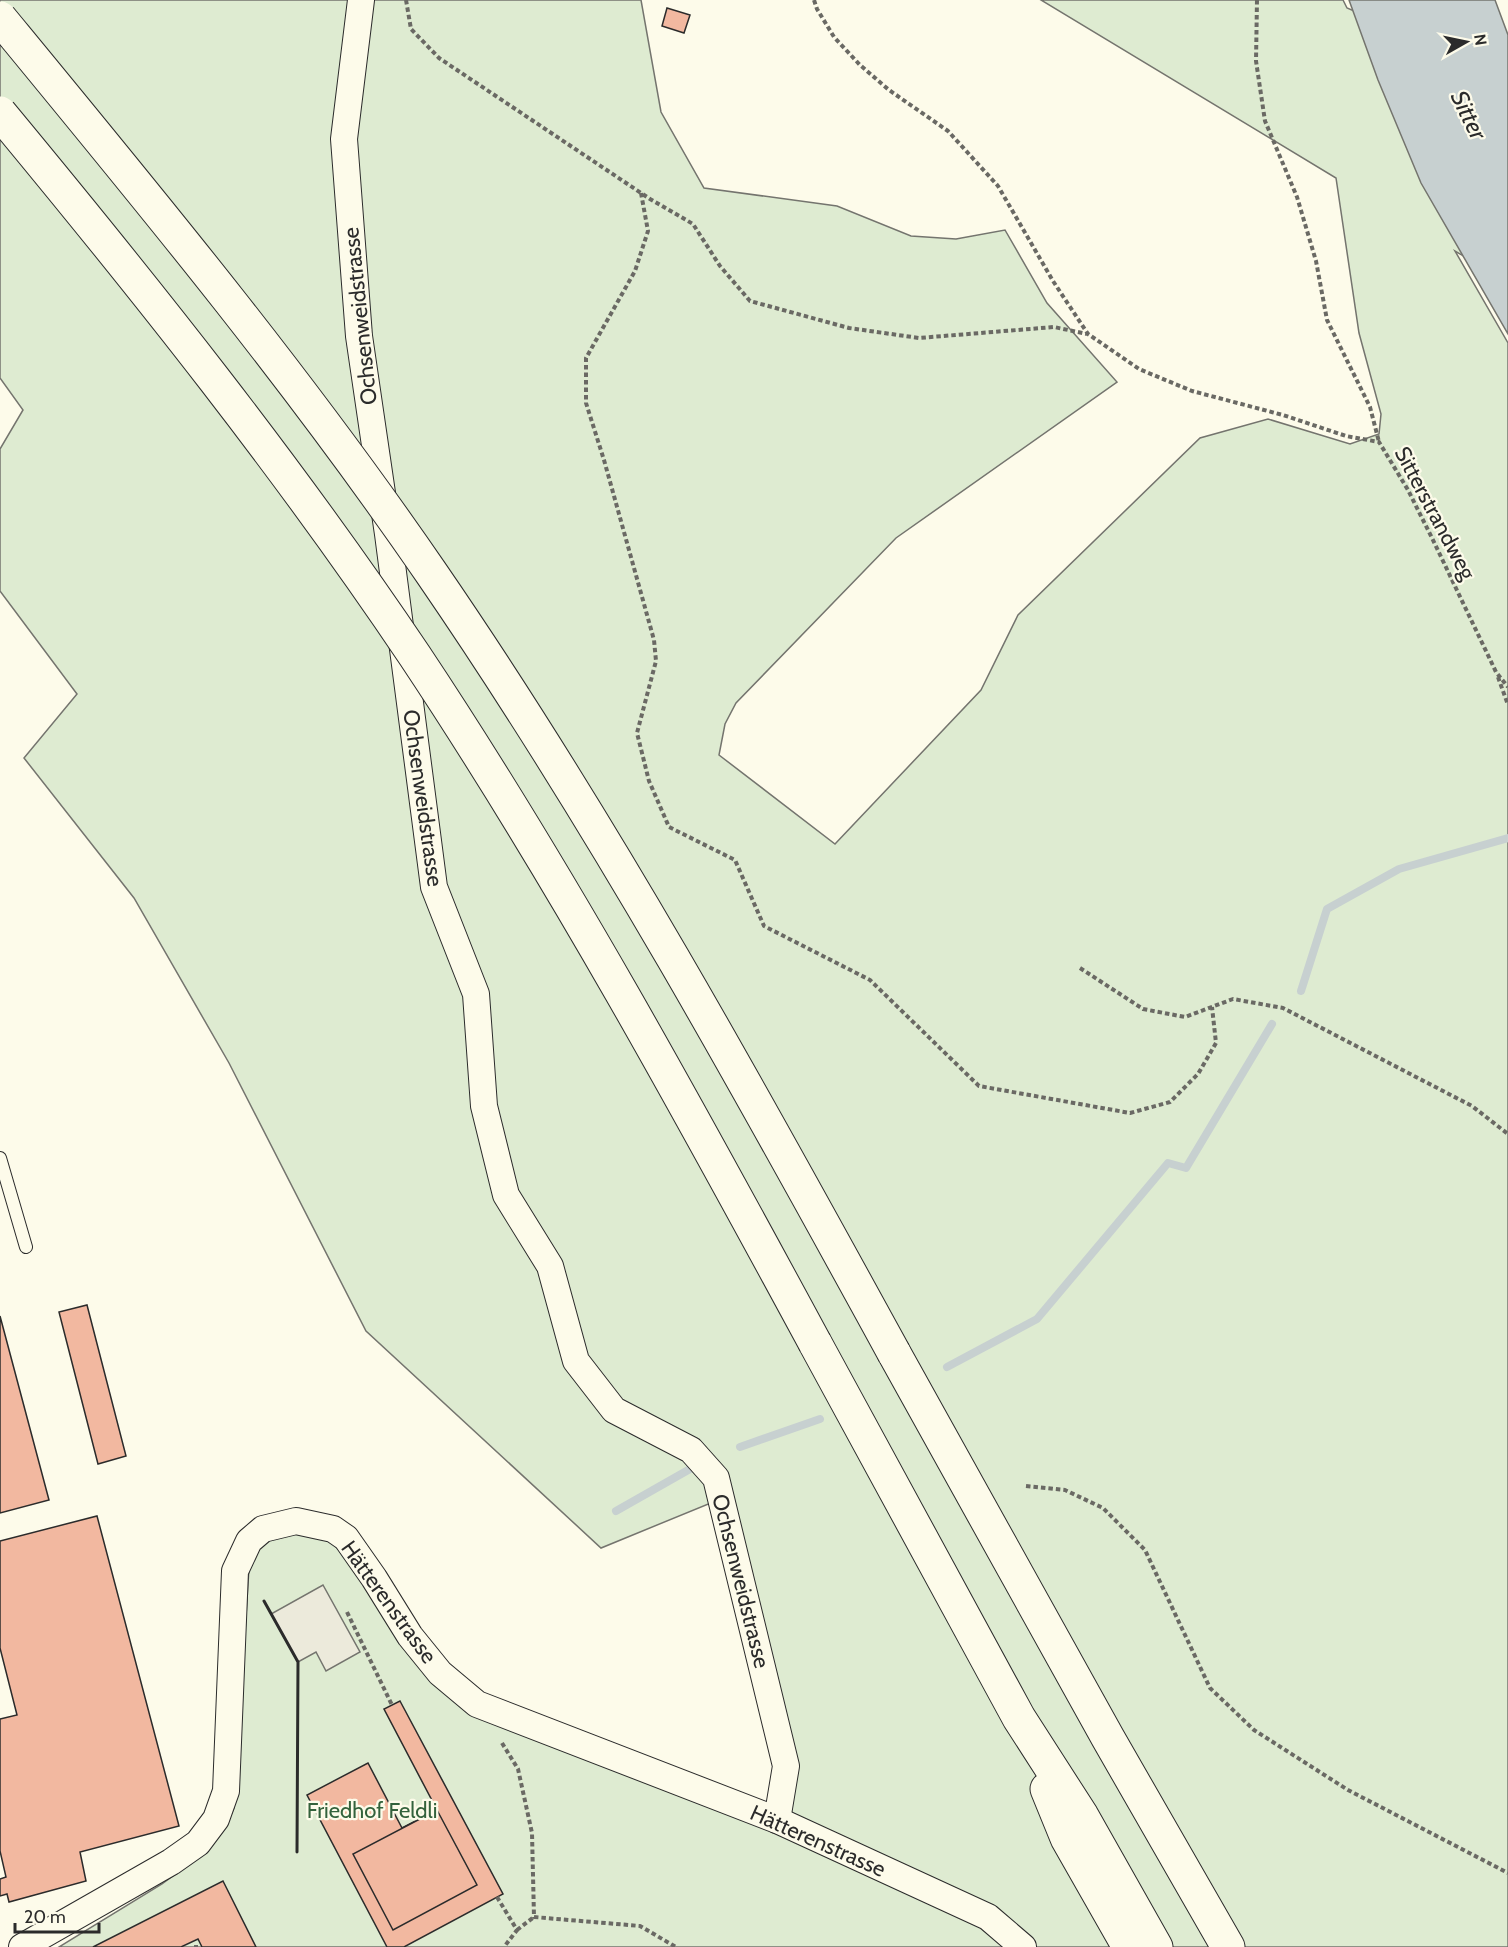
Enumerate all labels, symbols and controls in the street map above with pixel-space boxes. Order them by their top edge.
north arrow [1436,12,1496,72]
text: N [1470,33,1491,47]
water label: Sitter [1445,86,1494,146]
street label: Ochsenweidstrasse [337,226,383,406]
street label: Sitterstrandweg [1389,442,1482,585]
street label: Ochsenweidstrasse [397,708,449,888]
street label: Ochsenweidstrasse [706,1491,776,1671]
street label: Hätterenstrasse [335,1535,443,1669]
park label: Friedhof Feldli [307,1797,437,1824]
street label: Hätterenstrasse [746,1799,890,1883]
scale bar [15,1896,99,1934]
text: 20 m [24,1906,66,1928]

